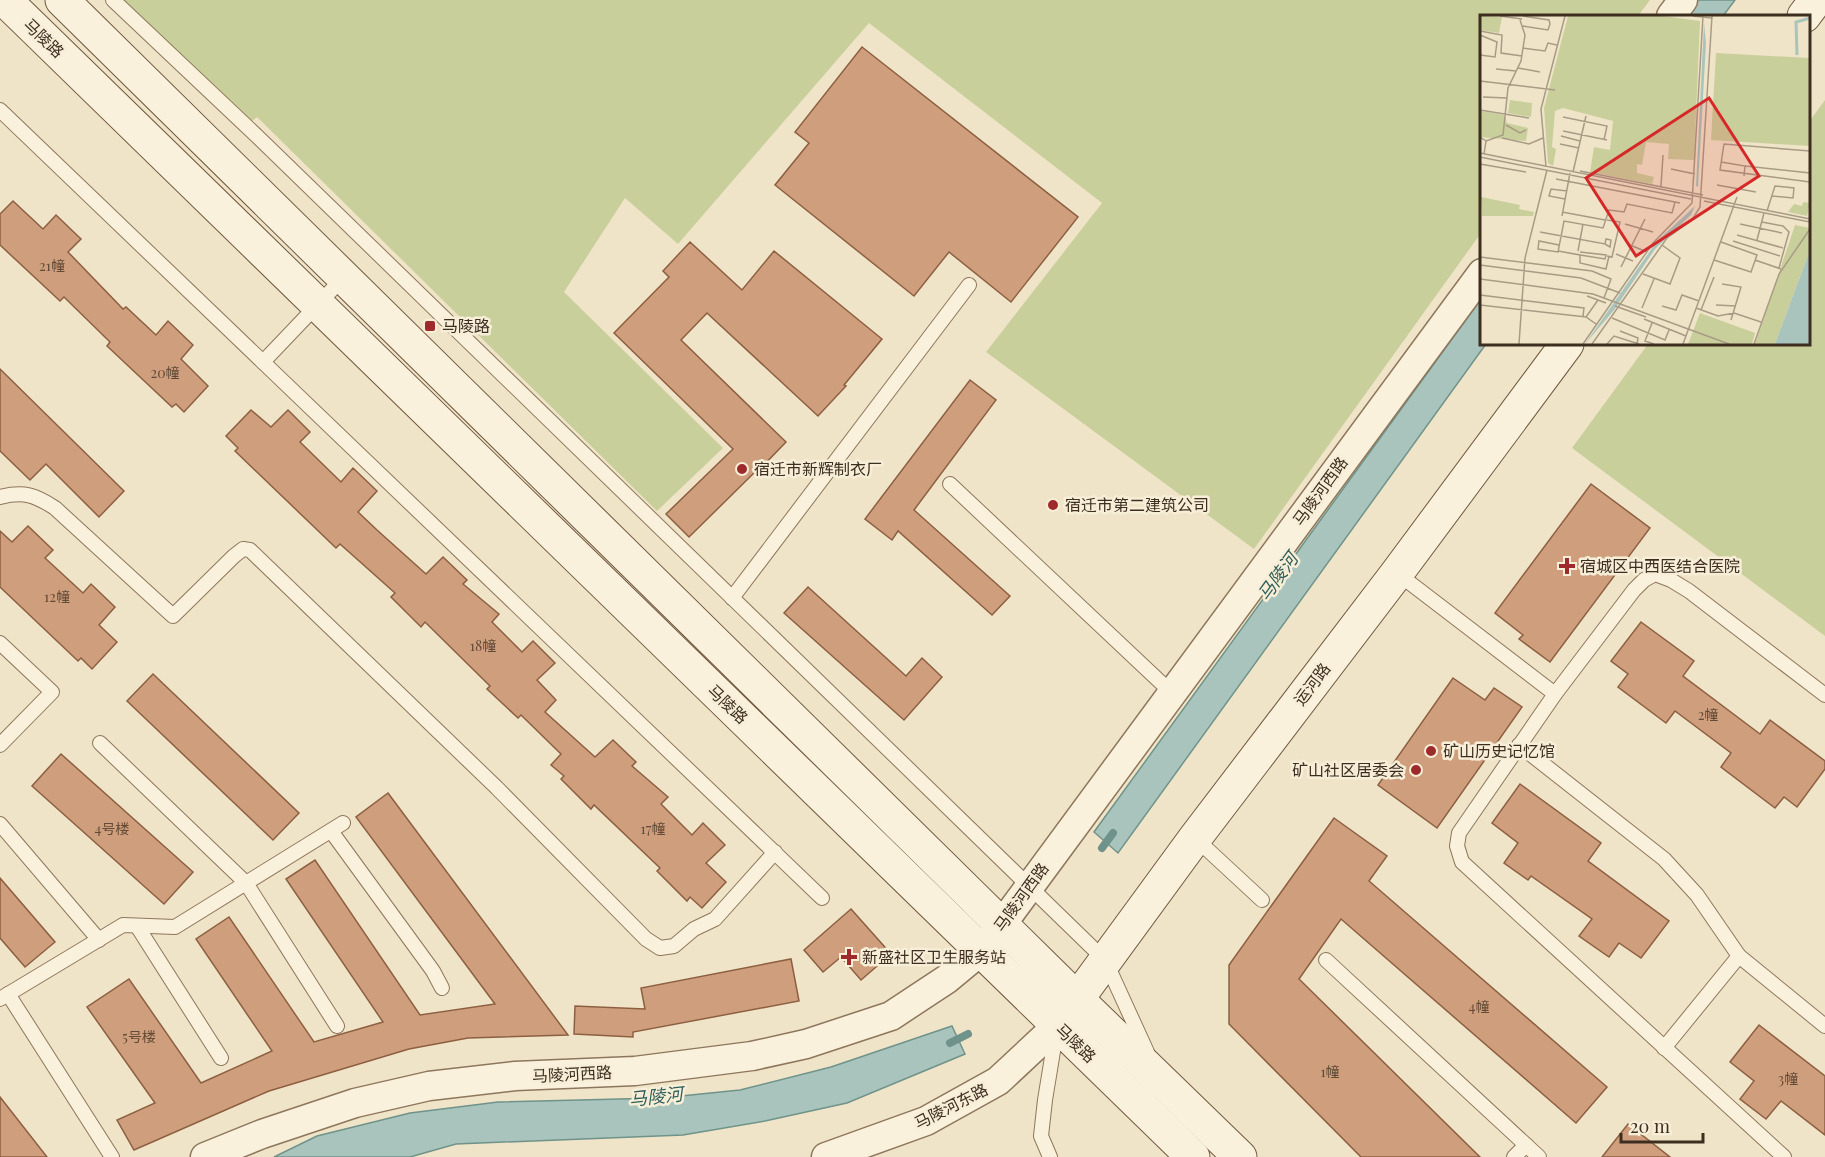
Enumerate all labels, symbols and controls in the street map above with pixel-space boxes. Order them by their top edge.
street label: 马陵路 [20,13,69,62]
inset map [1480,15,1810,345]
house number: 21幢 [39,256,65,275]
place label: 马陵路 [442,315,490,336]
marker: 马陵路 [423,319,437,333]
house number: 20幢 [150,363,180,382]
street label: 马陵河西路 [1288,452,1352,529]
place label: 宿迁市新辉制衣厂 [754,458,882,479]
marker: 宿迁市新辉制衣厂 [735,462,749,476]
place label: 宿迁市第二建筑公司 [1065,494,1209,515]
marker: 宿迁市第二建筑公司 [1046,498,1060,512]
water label: 马陵河 [1252,545,1305,605]
place label: 宿城区中西医结合医院 [1580,555,1740,576]
marker: 宿城区中西医结合医院 [1558,557,1576,575]
house number: 12幢 [44,587,70,606]
house number: 18幢 [470,636,496,655]
street label: 运河路 [1289,658,1334,709]
street label: 马陵路 [704,679,753,728]
house number: 2幢 [1698,705,1718,724]
place label: 矿山历史记忆馆 [1443,740,1555,761]
marker: 矿山历史记忆馆 [1424,744,1438,758]
place label: 矿山社区居委会 [1292,759,1404,780]
marker: 矿山社区居委会 [1409,763,1423,777]
house number: 4号楼 [95,819,129,838]
house number: 17幢 [641,819,665,838]
street label: 马陵河西路 [989,858,1053,935]
place label: 新盛社区卫生服务站 [862,946,1006,967]
marker: 新盛社区卫生服务站 [840,948,858,966]
house number: 4幢 [1469,997,1489,1016]
street label: 马陵路 [1052,1018,1101,1067]
house number: 5号楼 [122,1027,156,1046]
street label: 马陵河西路 [531,1061,612,1086]
house number: 1幢 [1320,1062,1340,1081]
house number: 3幢 [1778,1069,1798,1088]
street label: 马陵河东路 [910,1078,991,1133]
water label: 马陵河 [628,1081,687,1111]
scale bar [1621,1106,1704,1144]
text: 20 m [1630,1114,1670,1138]

